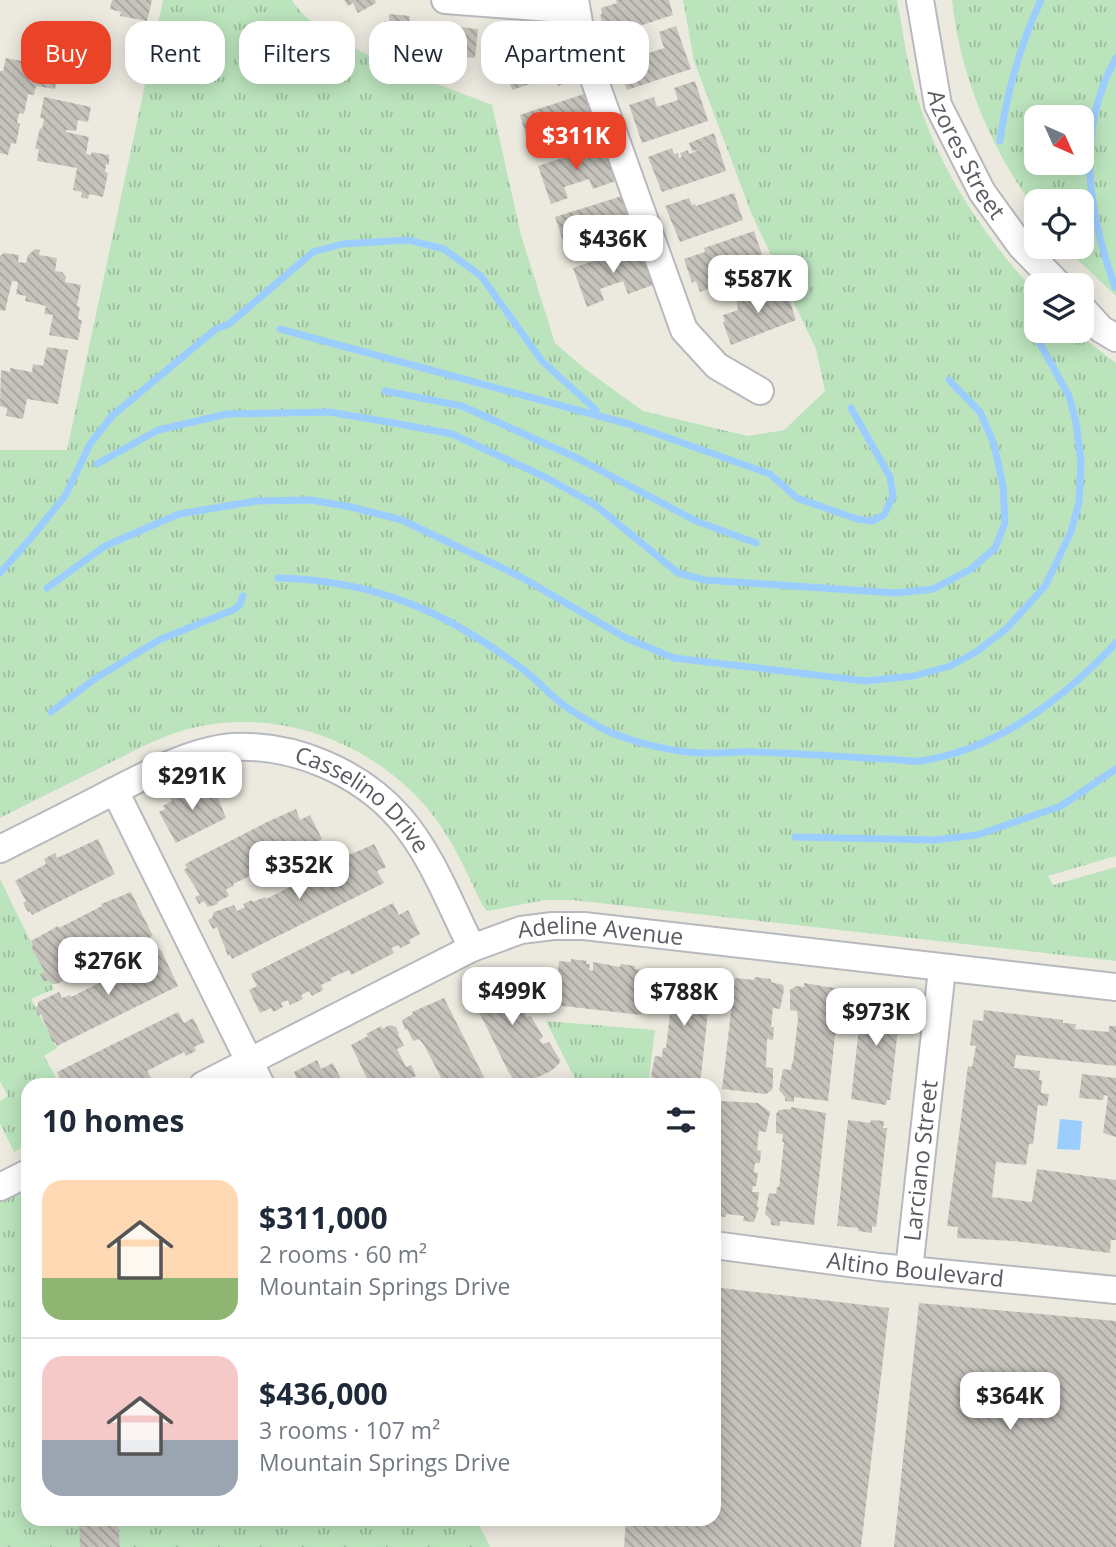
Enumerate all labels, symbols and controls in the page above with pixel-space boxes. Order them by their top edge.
chip: Buy [21,21,111,84]
chip: Rent [125,21,225,84]
chip: Filters [239,21,355,84]
chip: New [369,21,467,84]
chip: Apartment [481,21,649,84]
street label: Azores Street [921,87,1014,225]
north arrow [1024,105,1094,175]
map controls [1024,105,1094,343]
pin: $311K [527,113,625,172]
text: $311K [542,119,610,151]
button: locate [1024,189,1094,259]
pin: $436K [564,216,662,275]
text: $436K [579,222,647,254]
pin: $587K [709,256,807,315]
text: $587K [724,262,792,294]
button: layers [1024,273,1094,343]
street label: Casselino Drive [291,738,438,859]
pin: $291K [143,752,241,812]
text: $291K [158,759,226,791]
pin: $352K [250,842,348,901]
text: $352K [265,848,333,880]
street label: Adeline Avenue [516,908,685,952]
pin: $276K [59,937,157,997]
text: $276K [74,944,142,976]
pin: $499K [463,968,561,1027]
pin: $788K [635,968,733,1028]
text: $499K [478,974,546,1006]
text: $788K [650,975,718,1007]
pin: $973K [827,988,925,1048]
text: $973K [842,995,910,1027]
street label: Larciano Street [895,1078,945,1243]
text: 10 homes [42,1100,185,1141]
icon: filters [662,1101,700,1139]
text: $311,000 [259,1197,388,1238]
icon: home [98,1208,182,1292]
text: 2 rooms · 60 m² [259,1238,427,1270]
street label: Altino Boulevard [825,1243,1005,1294]
text: Mountain Springs Drive [259,1270,510,1302]
pin: $364K [961,1372,1059,1432]
text: $436,000 [259,1373,388,1414]
text: $364K [976,1379,1044,1411]
icon: home [98,1384,182,1468]
text: 3 rooms · 107 m² [259,1414,440,1446]
text: Mountain Springs Drive [259,1446,510,1478]

